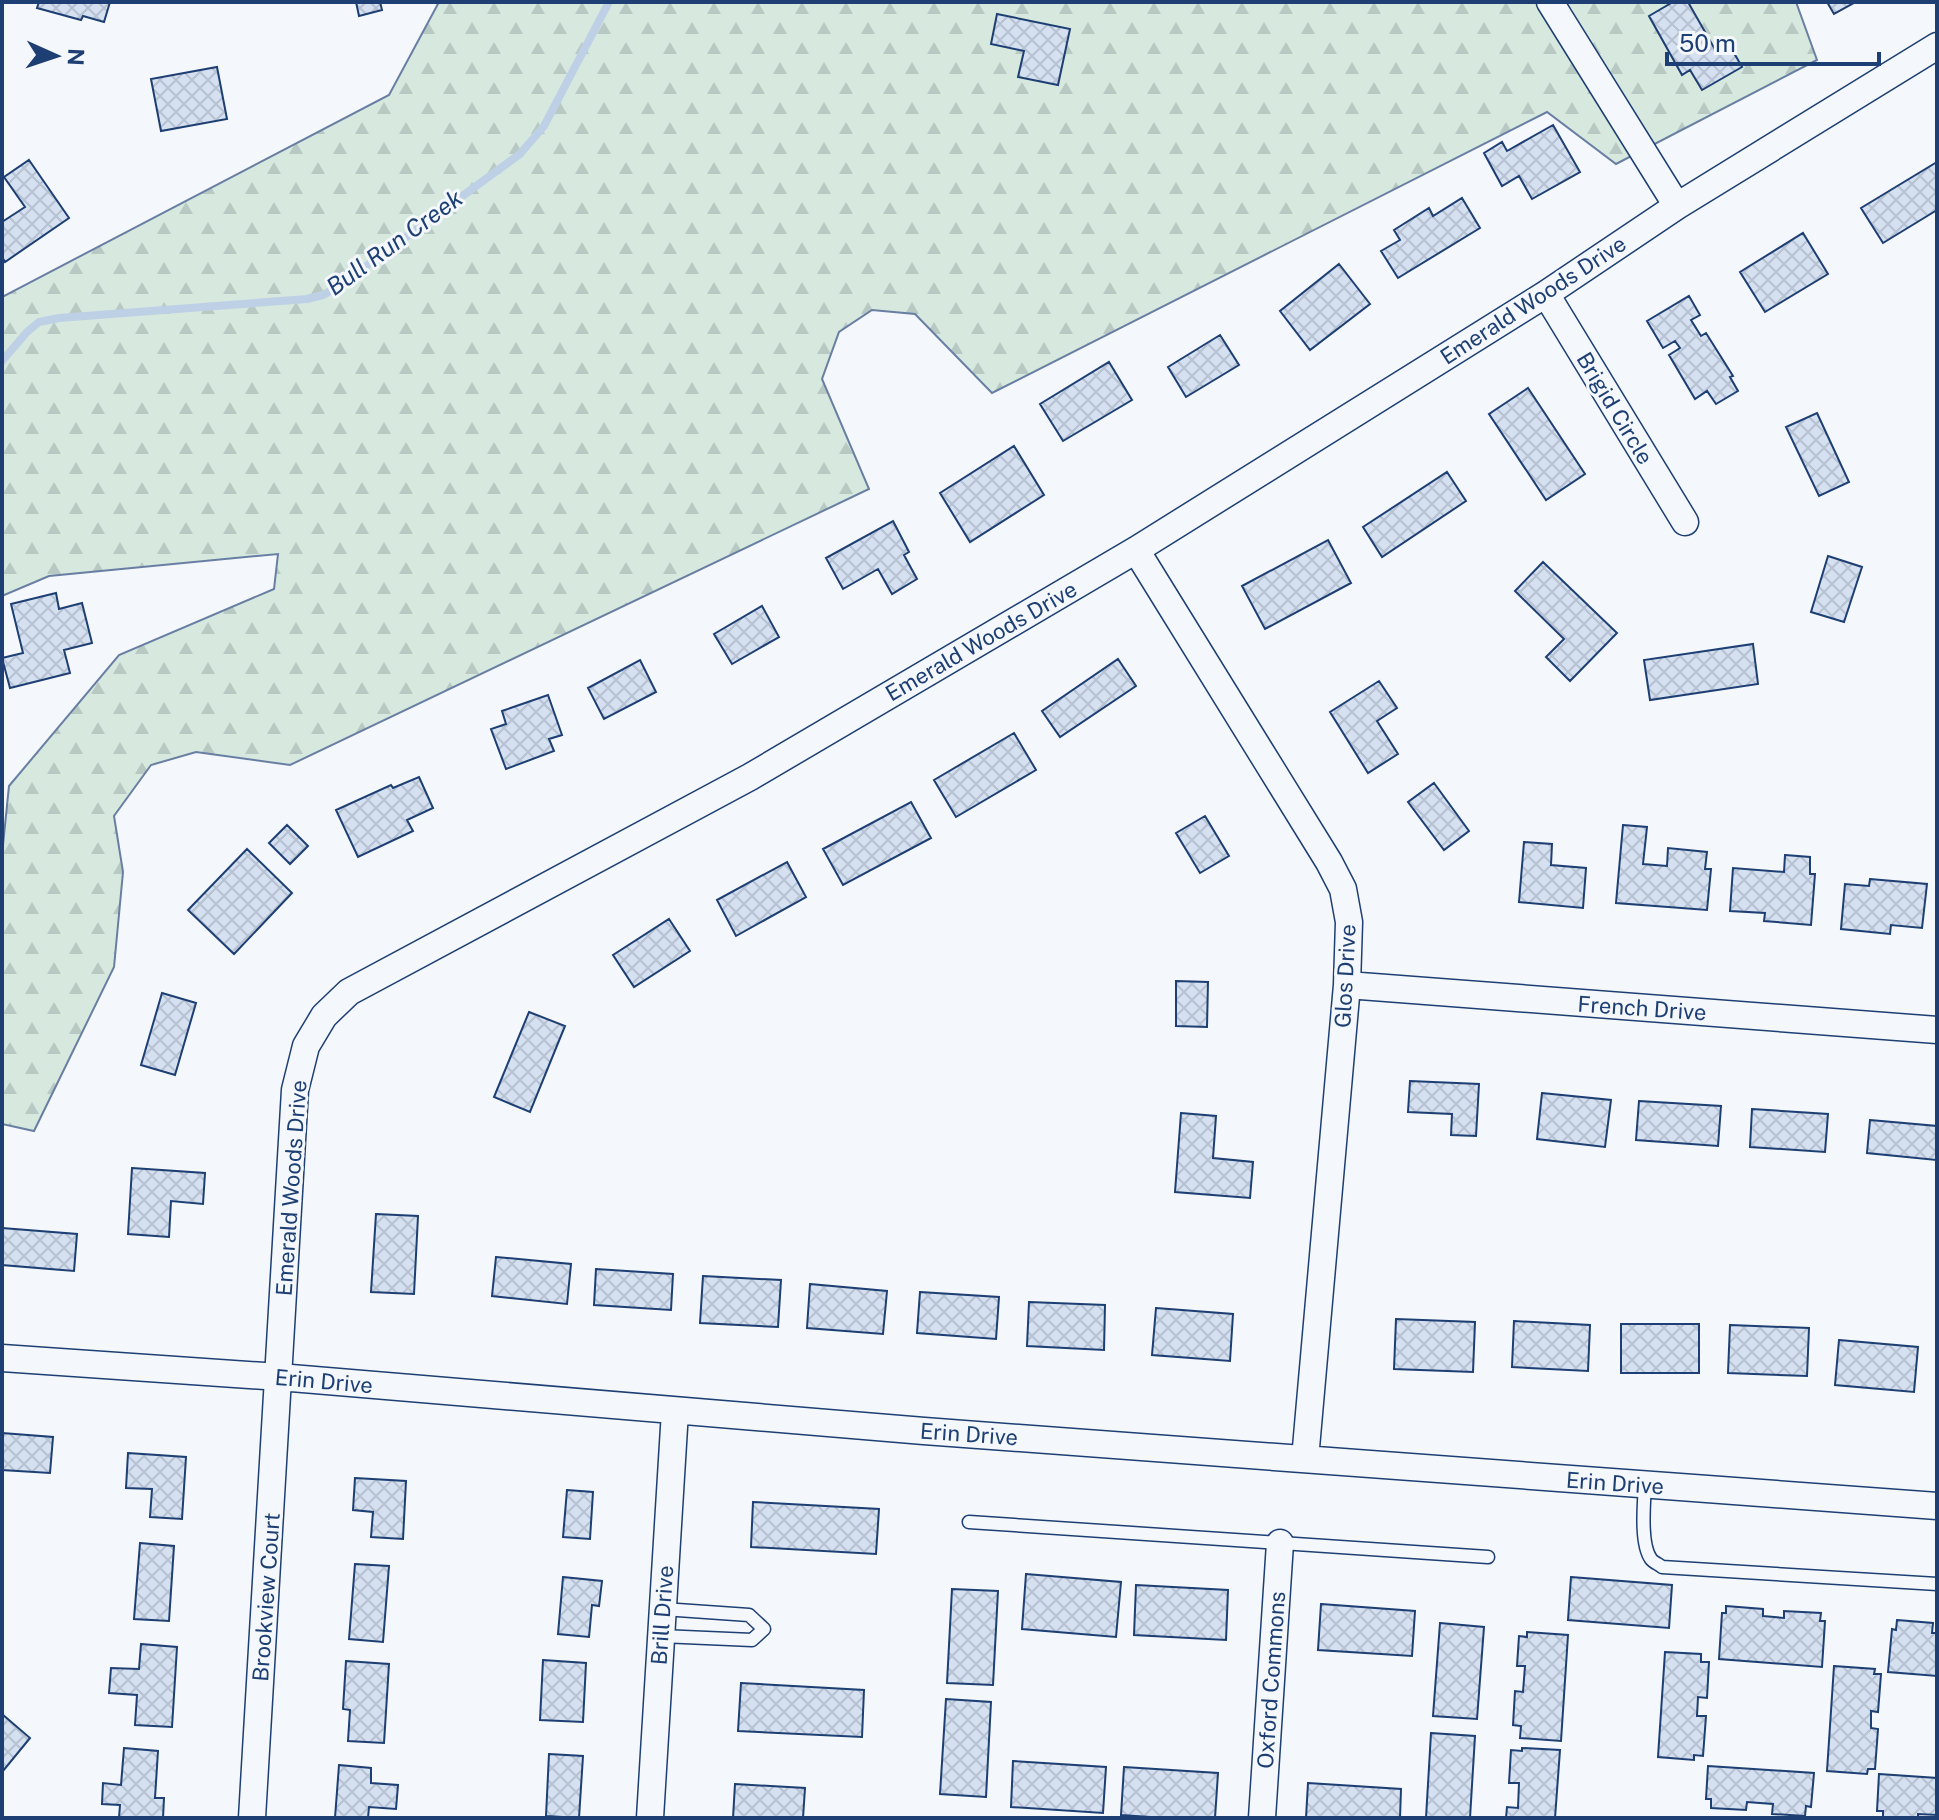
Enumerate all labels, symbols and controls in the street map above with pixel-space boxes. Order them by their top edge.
north arrow [16,16,96,96]
scale bar [1667,16,1879,66]
text: 50 m [1679,29,1736,57]
text: N [63,48,89,66]
water label: Bull Run Creek [321,183,467,301]
street label: Emerald Woods Drive [1435,230,1631,370]
street label: Brigid Circle [1571,347,1659,469]
street label: Emerald Woods Drive [881,576,1081,706]
street label: Glos Drive [1329,924,1361,1028]
street label: French Drive [1577,991,1707,1025]
street label: Emerald Woods Drive [270,1079,312,1297]
street label: Erin Drive [274,1364,374,1398]
street label: Erin Drive [919,1418,1019,1450]
street label: Erin Drive [1565,1467,1665,1499]
street label: Brookview Court [247,1512,285,1682]
street label: Brill Drive [646,1564,678,1666]
street label: Oxford Commons [1252,1590,1290,1770]

